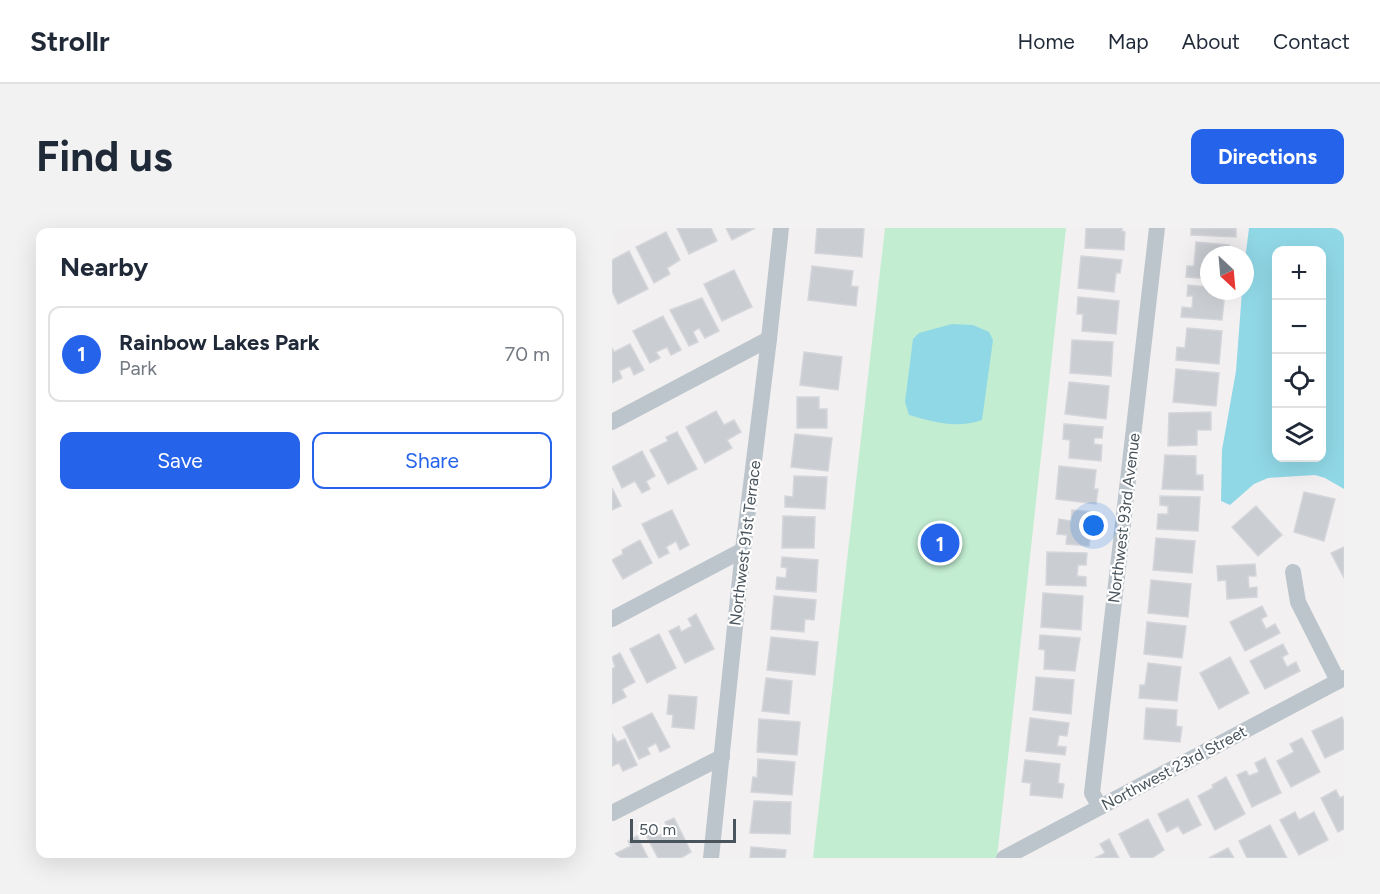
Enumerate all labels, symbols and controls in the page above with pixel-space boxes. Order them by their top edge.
text: Strollr [30,24,110,58]
text: Home [1018,29,1075,54]
text: Map [1108,29,1149,54]
text: About [1182,29,1240,54]
text: Contact [1273,29,1350,54]
button: Directions [1191,129,1344,184]
text: Find us [36,131,173,182]
north arrow [1200,246,1254,300]
map controls [1272,246,1326,462]
button: + [1272,246,1326,300]
text: Nearby [60,251,148,283]
button: − [1272,300,1326,354]
text: Rainbow Lakes Park [119,329,320,356]
text: 1 [77,342,86,366]
text: 70 m [504,342,550,366]
button: locate [1272,354,1326,408]
text: Park [119,356,157,380]
button: layers [1272,408,1326,462]
button: Save [60,432,300,489]
button: Share [312,432,552,489]
street label: Northwest 93rd Avenue [1104,432,1144,604]
street label: Northwest 91st Terrace [725,459,765,627]
your location [1079,511,1108,540]
pin: 1 [920,520,960,566]
street label: Northwest 23rd Street [1098,722,1250,814]
scale bar [630,816,736,844]
text: 50 m [639,820,676,839]

